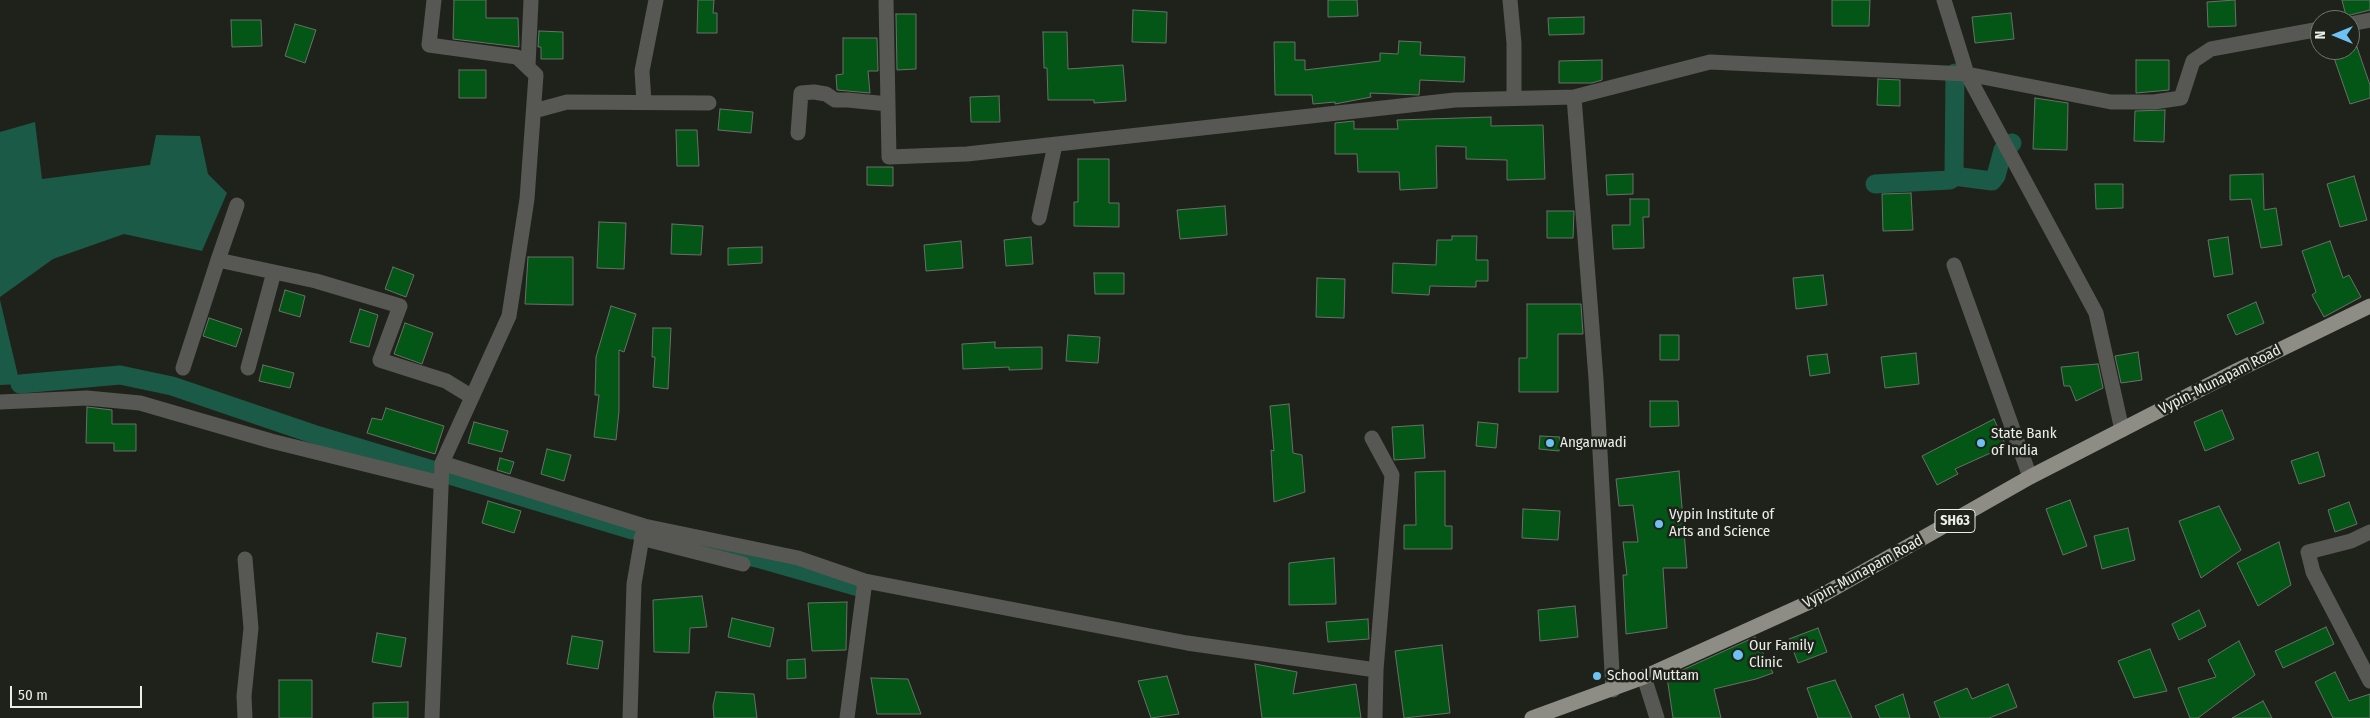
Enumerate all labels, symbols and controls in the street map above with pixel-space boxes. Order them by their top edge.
north arrow [2310,10,2360,60]
text: N [2312,31,2329,39]
street label: Vypin-Munapam Road [2156,341,2284,419]
place label: State Bank of India [1991,425,2057,460]
place label: Anganwadi [1560,434,1627,452]
marker: Anganwadi [1544,437,1556,449]
marker: State Bank of India [1975,437,1987,449]
place label: Vypin Institute of Arts and Science [1669,506,1774,541]
road number: SH63 [1935,510,1975,532]
marker: Vypin Institute of Arts and Science [1653,518,1665,530]
street label: Vypin-Munapam Road [1800,532,1926,612]
place label: Our Family Clinic [1749,637,1814,672]
marker: Our Family Clinic [1731,648,1745,662]
place label: School Muttam [1607,667,1699,685]
marker: School Muttam [1591,670,1603,682]
scale bar [12,676,145,708]
text: 50 m [18,686,48,704]

